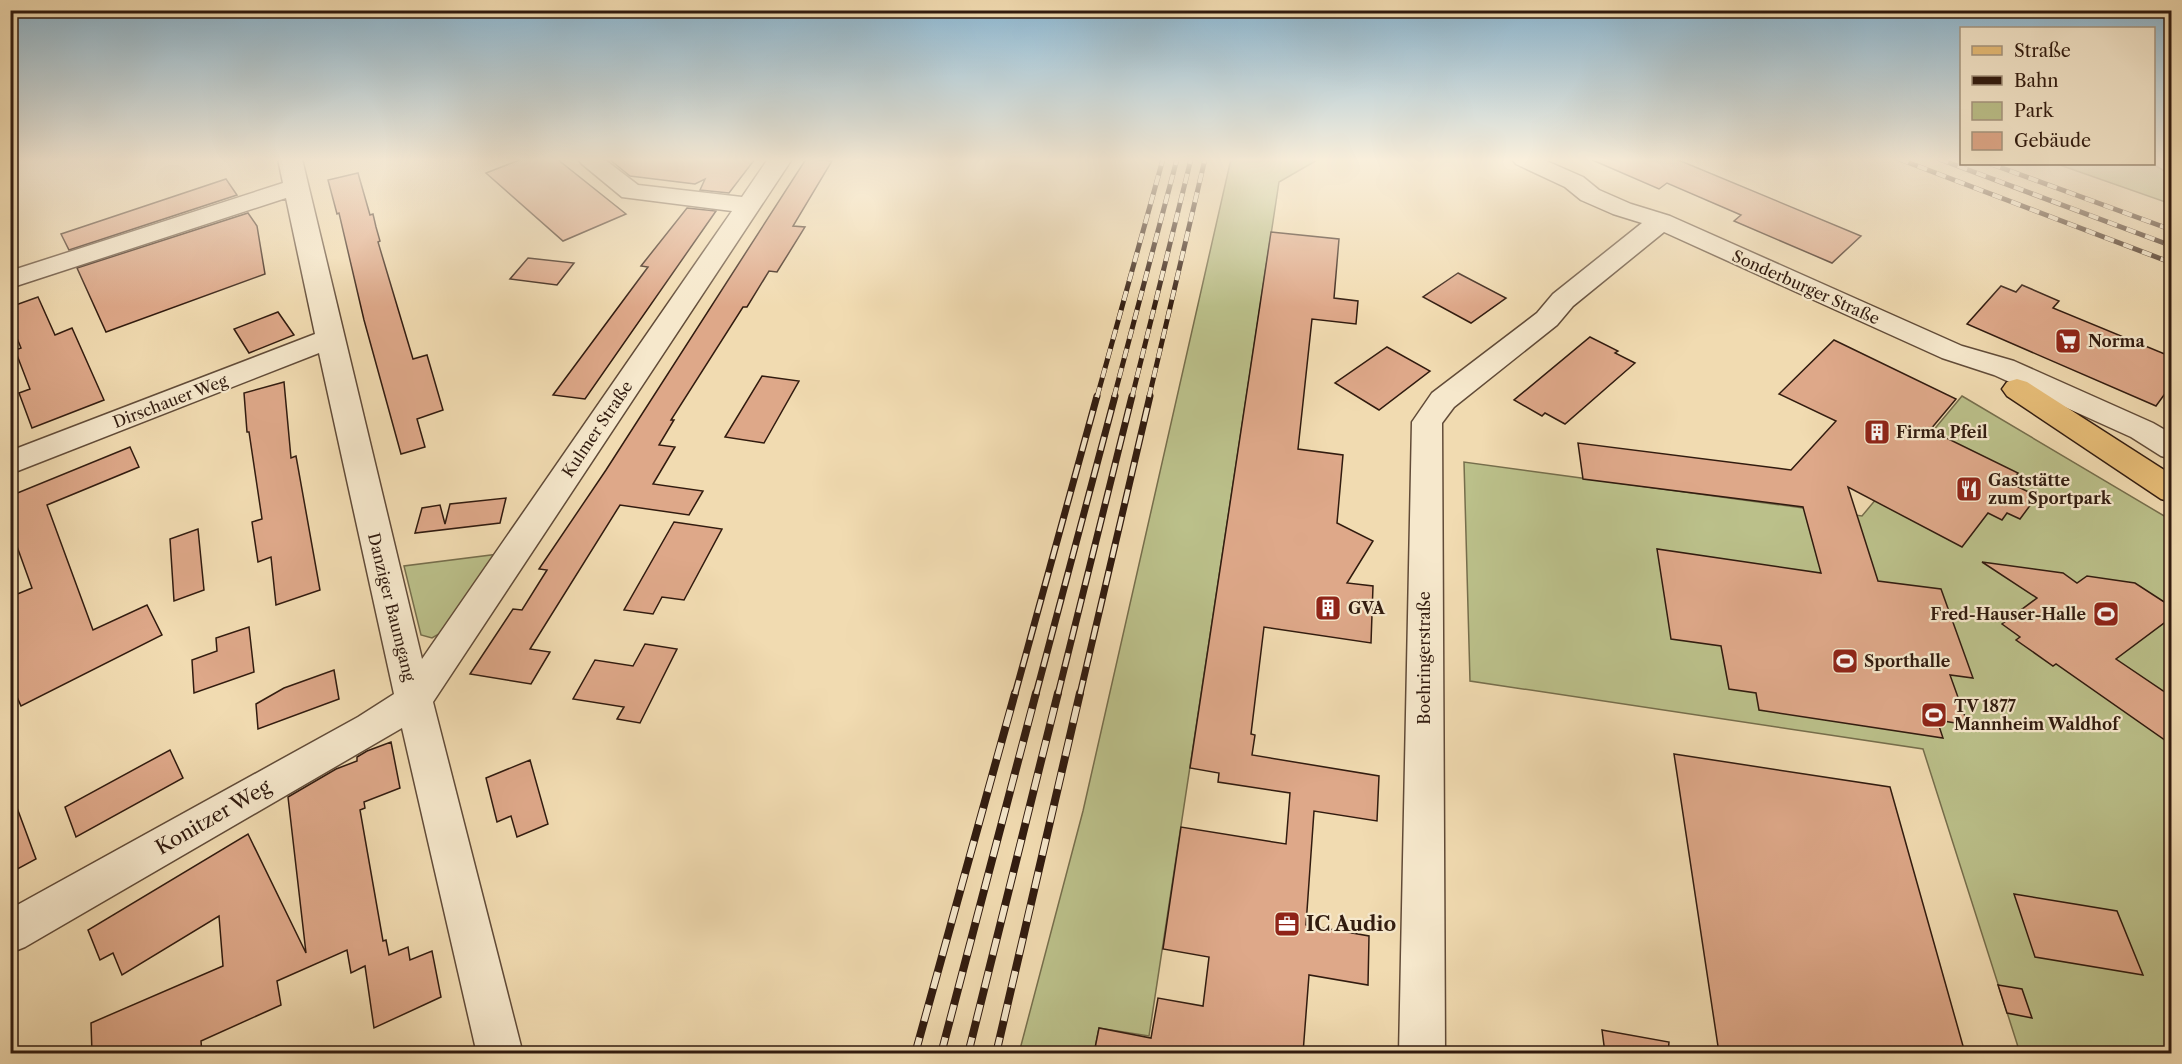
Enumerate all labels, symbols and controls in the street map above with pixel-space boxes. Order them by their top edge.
legend [1960,27,2155,165]
text: Straße [2014,40,2071,62]
text: Bahn [2014,70,2059,92]
text: Park [2014,100,2055,122]
text: Gebäude [2014,130,2091,152]
street label: Sonderburger Straße [1729,245,1883,329]
supermarket icon: Norma [2053,326,2083,356]
place label: Norma [2088,331,2145,351]
street label: Dirschauer Weg [110,370,231,432]
street label: Kulmer Straße [557,377,637,481]
building icon: Firma Pfeil [1862,417,1892,447]
place label: Firma Pfeil [1896,422,1988,442]
place label: Gaststätte zum Sportpark [1988,470,2112,508]
restaurant icon: Gaststätte zum Sportpark [1954,474,1984,504]
street label: Danziger Baumgang [364,531,420,684]
street label: Boehringerstraße [1414,591,1434,725]
building icon: GVA [1313,593,1343,623]
place label: GVA [1348,598,1385,618]
sports icon: Fred-Hauser-Halle [2091,599,2121,629]
place label: Fred-Hauser-Halle [1930,604,2086,624]
sports icon: Sporthalle [1830,646,1860,676]
place label: Sporthalle [1864,651,1951,671]
place label: TV 1877 Mannheim Waldhof [1954,696,2121,734]
sports icon: TV 1877 Mannheim Waldhof [1919,700,1949,730]
street label: Konitzer Weg [151,774,275,860]
office icon: IC Audio [1272,909,1302,939]
place label: IC Audio [1306,912,1396,936]

